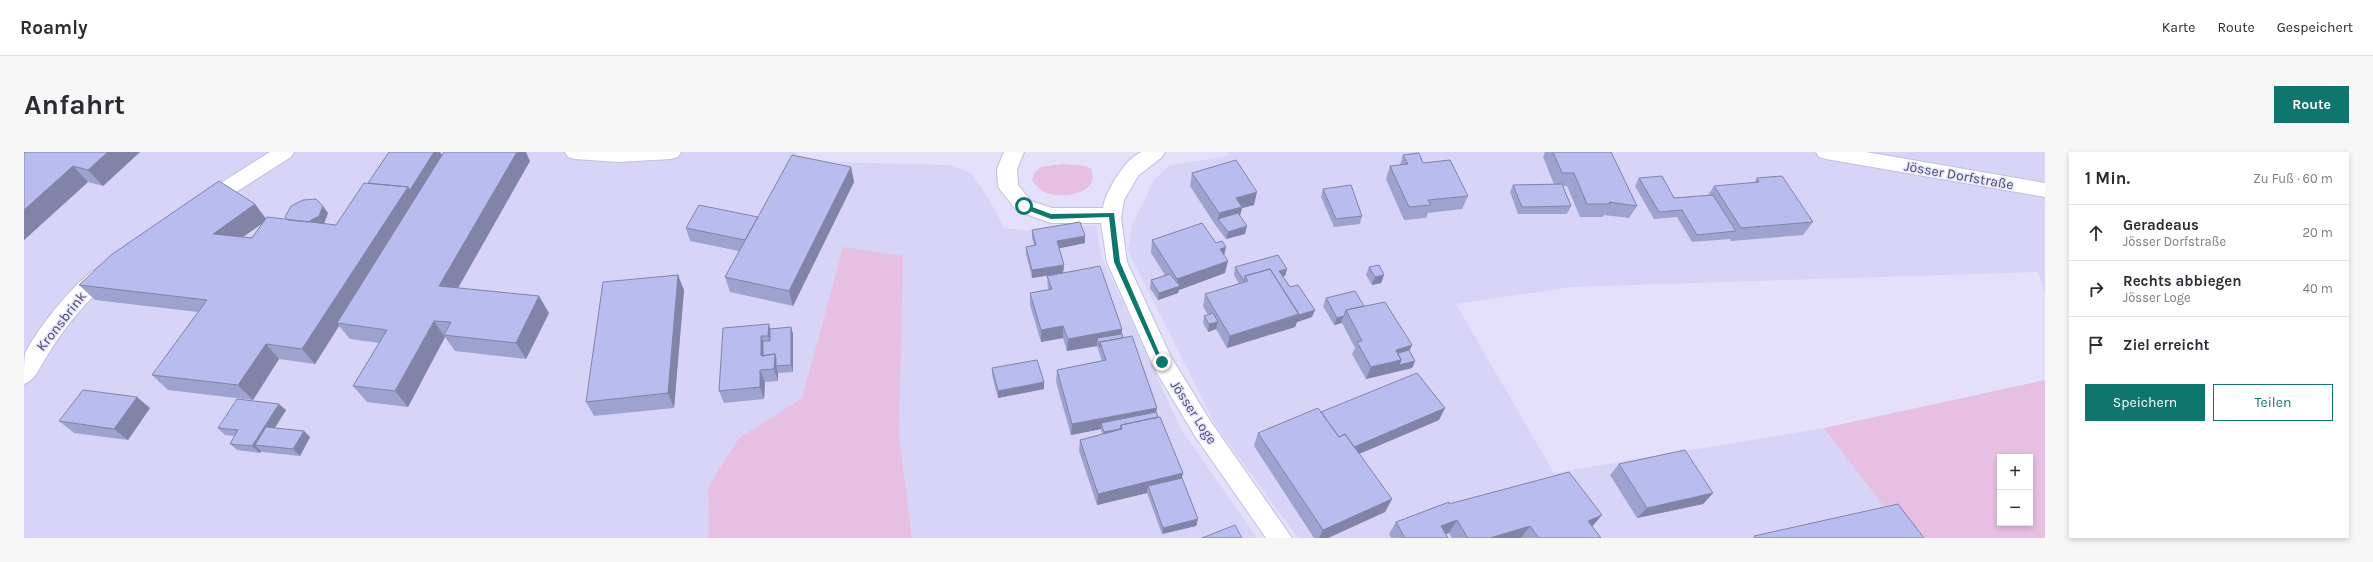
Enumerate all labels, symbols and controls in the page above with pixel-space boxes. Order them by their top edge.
text: Roamly [20,17,87,39]
text: Karte [2162,19,2196,36]
text: Route [2218,19,2255,36]
text: Gespeichert [2277,19,2353,36]
button: Route [2274,86,2349,123]
text: Anfahrt [24,88,125,121]
street label: Jösser Dorfstraße [1903,157,2015,194]
text: 1 Min. [2085,168,2130,188]
text: Zu Fuß · 60 m [2253,171,2333,186]
route start [1015,197,1033,215]
text: Geradeaus [2123,216,2199,234]
icon: ahead [2085,222,2107,244]
text: 20 m [2303,225,2333,240]
text: Jösser Dorfstraße [2123,234,2226,249]
text: Rechts abbiegen [2123,272,2242,290]
icon: right [2085,278,2107,300]
text: 40 m [2303,281,2333,296]
street label: Kronsbrink [33,288,90,354]
text: Jösser Loge [2123,290,2191,305]
icon: arrive [2085,334,2107,356]
text: Ziel erreicht [2123,336,2209,354]
route end [1153,353,1171,371]
street label: Jösser Loge [1167,377,1221,447]
button: Speichern [2085,384,2205,421]
button: Teilen [2213,384,2333,421]
map controls [1997,454,2033,526]
button: + [1997,454,2033,490]
button: − [1997,490,2033,526]

